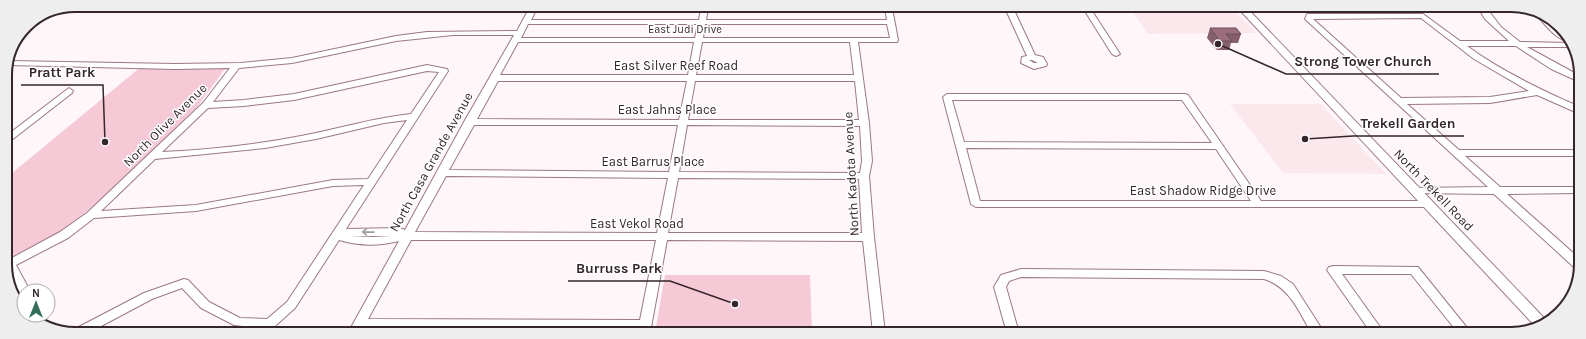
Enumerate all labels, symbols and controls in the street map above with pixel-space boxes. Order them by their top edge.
street label: East Judi Drive [648,23,722,36]
callout: Strong Tower Church [1286,48,1439,74]
text: Strong Tower Church [1294,53,1432,70]
street label: East Silver Reef Road [614,58,738,73]
callout: Pratt Park [21,59,103,85]
text: Pratt Park [29,64,96,81]
street label: North Olive Avenue [120,80,210,170]
street label: North Casa Grande Avenue [386,89,476,234]
street label: East Jahns Place [618,102,717,117]
callout: Trekell Garden [1353,110,1464,136]
street label: North Kadota Avenue [840,111,862,236]
text: Trekell Garden [1361,115,1455,132]
street label: North Trekell Road [1391,146,1477,234]
street label: East Barrus Place [601,154,705,169]
street label: East Shadow Ridge Drive [1130,183,1277,198]
street label: East Vekol Road [590,216,684,231]
one-way arrow [362,228,375,236]
callout: Burruss Park [568,255,670,281]
text: Burruss Park [576,260,663,277]
north arrow [16,283,56,323]
text: N [32,287,40,300]

